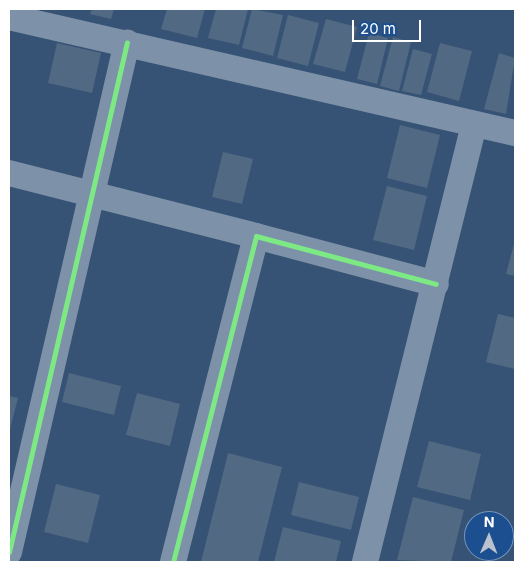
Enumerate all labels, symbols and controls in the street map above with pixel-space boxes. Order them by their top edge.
scale bar [354,10,423,42]
text: 20 m [360,19,396,38]
north arrow [464,511,514,561]
text: N [484,513,495,530]

